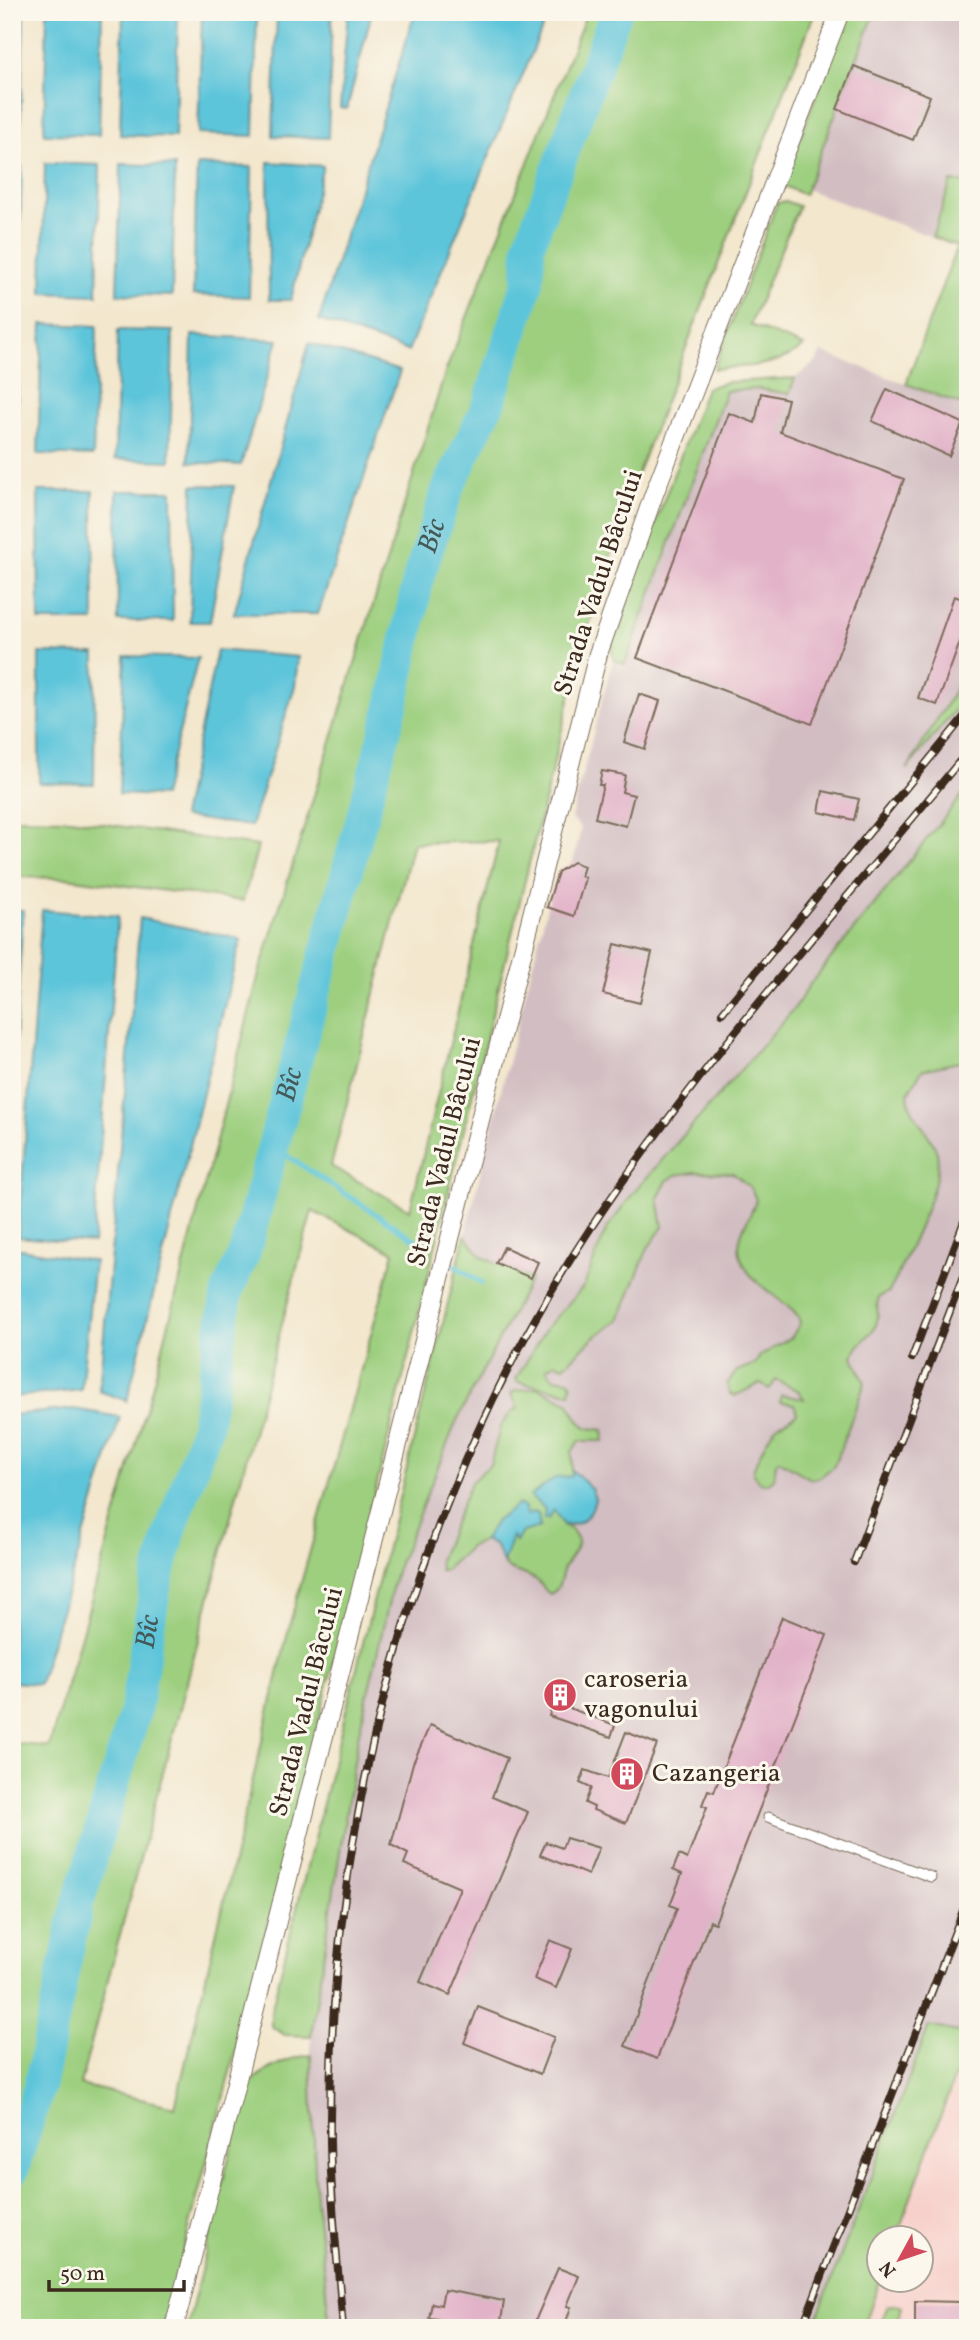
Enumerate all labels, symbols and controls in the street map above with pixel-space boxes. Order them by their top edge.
street label: Strada Vadul Bâcului [545,465,653,701]
water label: Bîc [408,514,456,558]
street label: Strada Vadul Bâcului [399,1033,491,1271]
water label: Bîc [267,1063,313,1106]
street label: Strada Vadul Bâcului [261,1583,353,1821]
water label: Bîc [126,1612,170,1652]
place label: caroseria vagonului [584,1662,698,1728]
building icon: caroseria vagonului [541,1676,579,1714]
building icon: Cazangeria [608,1755,646,1793]
place label: Cazangeria [652,1756,781,1792]
north arrow [864,2224,934,2294]
scale bar [49,2249,184,2293]
text: N [874,2255,903,2282]
text: 50 m [60,2260,105,2289]

